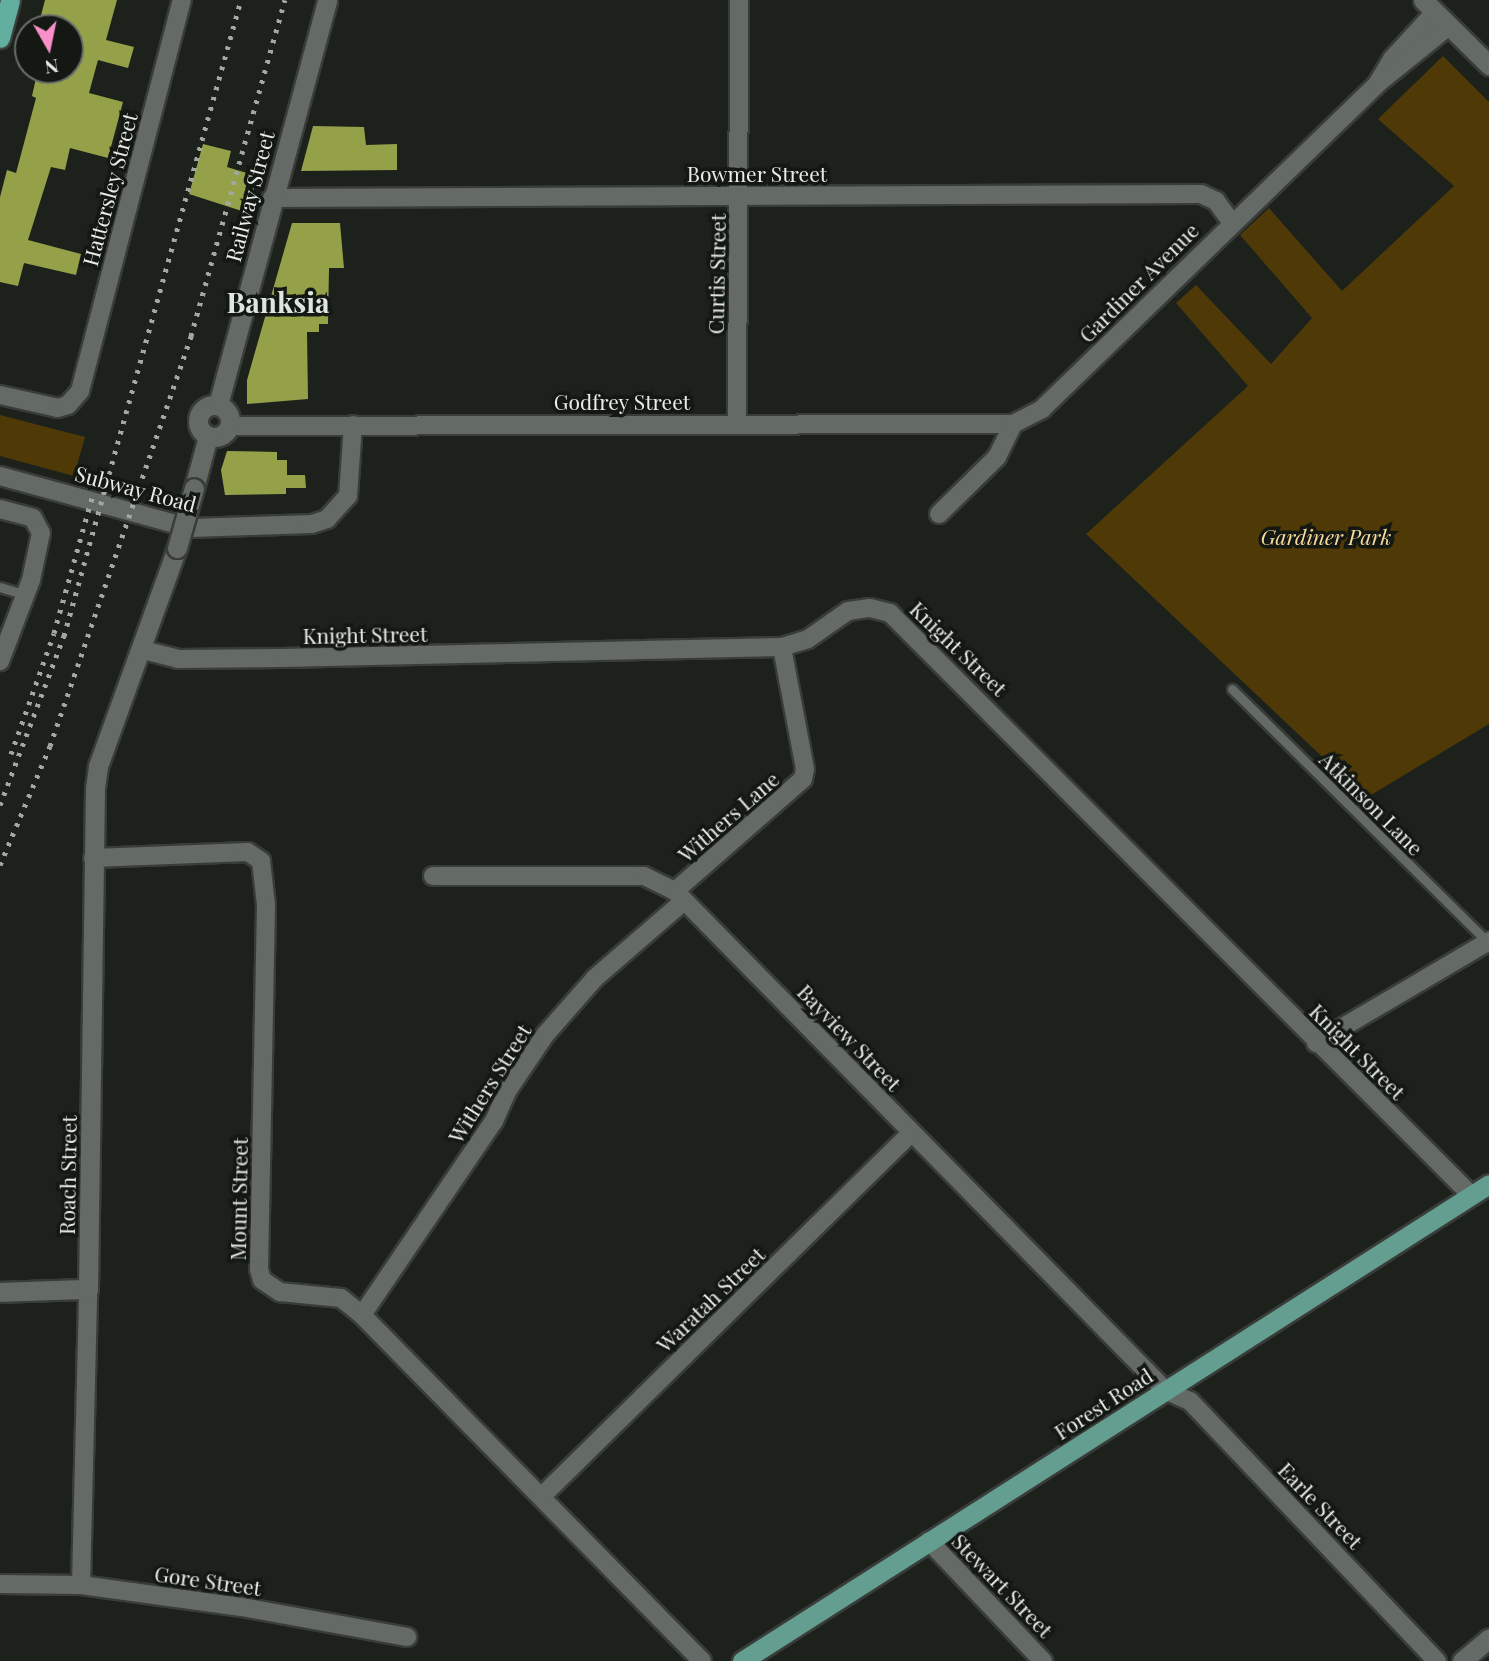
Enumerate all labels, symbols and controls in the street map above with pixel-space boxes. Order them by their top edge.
north arrow [14,14,84,84]
text: N [43,54,61,82]
street label: Hattersley Street [76,109,142,269]
street label: Railway Street [219,128,279,264]
street label: Bowmer Street [687,160,827,186]
street label: Curtis Street [702,213,730,335]
street label: Gardiner Avenue [1073,217,1203,347]
district label: Banksia [226,285,330,319]
street label: Godfrey Street [554,388,690,414]
street label: Subway Road [72,460,200,516]
park label: Gardiner Park [1261,523,1391,549]
street label: Knight Street [905,596,1013,700]
street label: Knight Street [302,620,428,648]
street label: Atkinson Lane [1315,746,1429,860]
street label: Withers Lane [673,765,783,867]
street label: Bayview Street [793,978,907,1096]
street label: Knight Street [1305,998,1411,1104]
street label: Withers Street [442,1019,536,1147]
street label: Roach Street [53,1115,81,1235]
street label: Mount Street [224,1137,252,1261]
street label: Waratah Street [651,1241,769,1357]
street label: Forest Road [1049,1362,1157,1444]
street label: Earle Street [1274,1457,1368,1553]
street label: Stewart Street [947,1528,1059,1642]
street label: Gore Street [153,1560,263,1600]

